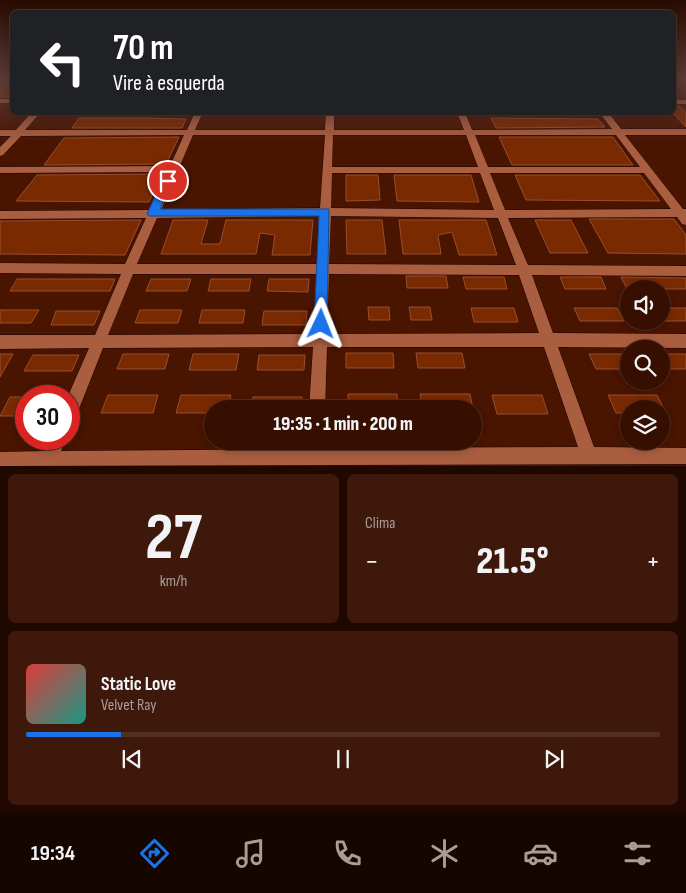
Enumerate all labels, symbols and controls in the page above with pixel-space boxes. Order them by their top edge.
text: 70 m [113,27,173,70]
icon: left [30,30,95,95]
text: Vire à esquerda [113,70,225,97]
pin [147,160,189,202]
icon: arrive [154,167,182,195]
map controls [620,280,670,450]
button: sound [620,280,670,330]
position arrow [294,297,346,349]
button: search [620,340,670,390]
speed limit sign: 30 [15,385,80,450]
button: layers [620,400,670,450]
text: 19:35 · 1 min · 200 m [273,413,413,436]
text: 27 [145,500,202,578]
text: Clima [365,514,395,533]
text: 21.5° [476,539,549,584]
text: − [365,545,379,578]
text: + [646,545,660,578]
text: km/h [160,572,187,591]
text: Static Love [101,673,176,696]
text: Velvet Ray [101,696,156,715]
icon: previous [118,745,146,773]
icon: pause [329,745,357,773]
icon: next [540,745,568,773]
icon: directions [137,836,172,871]
icon: music [233,836,268,871]
icon: phone [330,836,365,871]
icon: climate [427,836,462,871]
icon: car [523,836,558,871]
icon: filters [620,836,655,871]
text: 19:34 [31,840,75,867]

